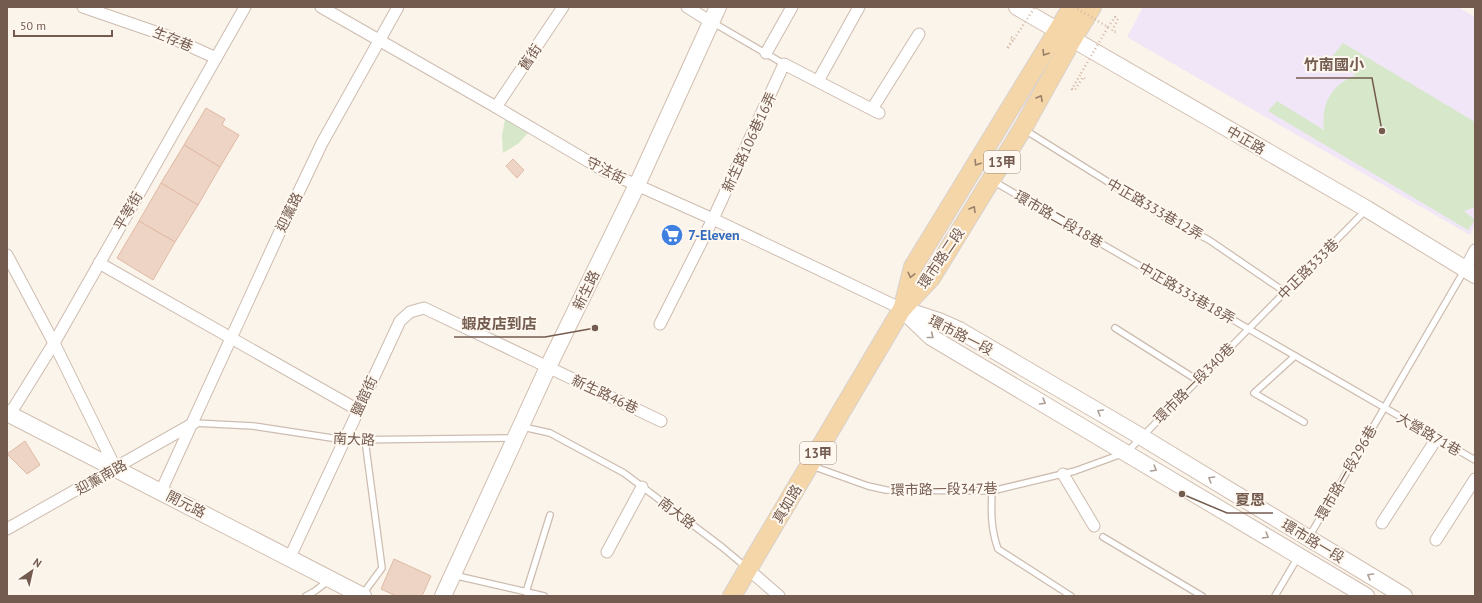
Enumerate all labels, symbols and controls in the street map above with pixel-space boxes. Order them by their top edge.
scale bar [14,12,112,38]
text: 50 m [20,18,46,33]
street label: 生存巷 [150,23,196,55]
street label: 舊街 [515,40,545,74]
one-way arrow [1042,49,1049,56]
callout: 竹南國小 [1296,51,1372,78]
text: 竹南國小 [1304,55,1365,74]
street label: 新生路106巷16弄 [718,89,780,195]
one-way arrow [1035,95,1042,102]
street label: 中正路 [1223,122,1269,158]
road number: 13甲 [984,151,1020,173]
street label: 守法街 [583,152,629,188]
one-way arrow [974,159,981,166]
street label: 中正路333巷12弄 [1104,174,1206,244]
street label: 環市路二段18巷 [1012,186,1106,252]
street label: 平等街 [110,188,146,234]
street label: 迎薰路 [272,189,306,235]
one-way arrow [969,206,976,213]
supermarket icon: 7-Eleven [659,222,685,248]
street label: 環市路二段 [914,224,968,292]
place label: 7-Eleven [688,226,740,244]
street label: 中正路333巷 [1274,235,1342,303]
street label: 中正路333巷18弄 [1136,258,1238,328]
street label: 新生路 [569,267,603,313]
one-way arrow [907,271,916,278]
callout: 蝦皮店到店 [454,310,545,337]
street label: 環市路一段 [926,311,996,359]
text: 蝦皮店到店 [461,314,537,333]
one-way arrow [927,331,934,338]
street label: 環市路一段340巷 [1150,339,1238,427]
street label: 新生路46巷 [569,371,641,417]
street label: 鹽館街 [347,373,381,419]
one-way arrow [1038,398,1046,405]
street label: 大營路71巷 [1394,408,1464,460]
one-way arrow [1097,410,1104,417]
street label: 環市路一段296巷 [1311,422,1381,524]
street label: 南大路 [333,429,375,449]
road number: 13甲 [800,442,836,464]
street label: 迎薰南路 [72,456,130,498]
one-way arrow [1150,464,1157,471]
one-way arrow [1208,477,1215,484]
street label: 環市路一段347巷 [890,479,998,499]
street label: 真如路 [768,481,806,527]
street label: 開元路 [163,486,209,522]
callout: 夏恩 [1227,486,1273,513]
text: 夏恩 [1235,490,1265,509]
street label: 南大路 [655,493,699,533]
street label: 環市路一段 [1278,515,1348,567]
one-way arrow [1262,531,1269,538]
north arrow [12,551,52,591]
text: N [31,555,45,571]
one-way arrow [1367,573,1374,580]

